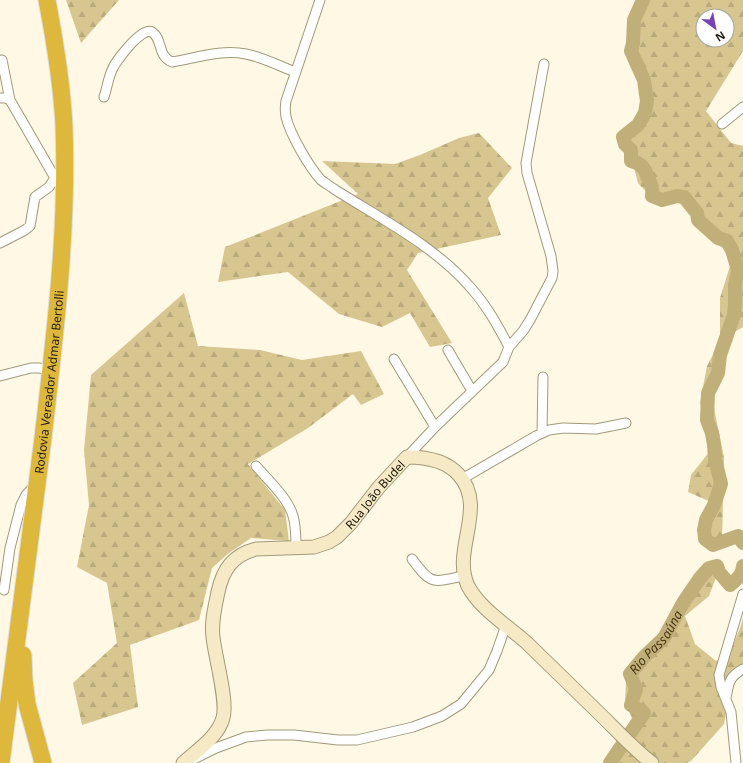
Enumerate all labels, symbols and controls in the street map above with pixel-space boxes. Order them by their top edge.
north arrow [695,8,735,48]
text: N [713,28,728,46]
street label: Rodovia Vereador Admar Bertolli [30,290,67,475]
street label: Rua João Budel [341,456,408,533]
water label: Rio Passaúna [625,606,687,678]

